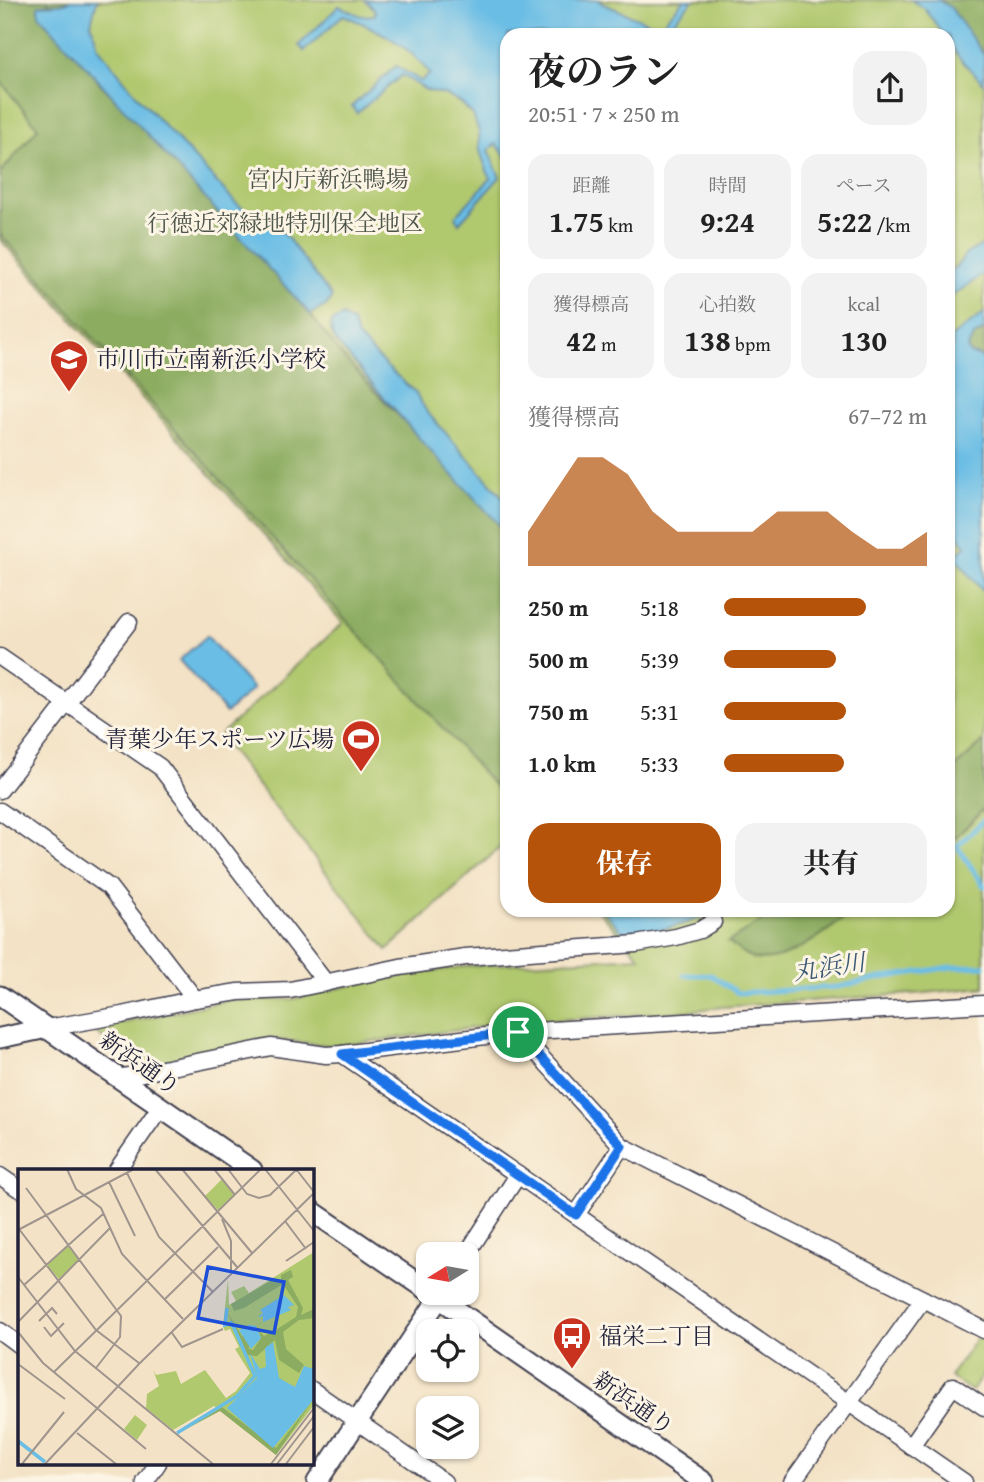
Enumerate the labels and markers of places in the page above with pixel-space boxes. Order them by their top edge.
school or university icon: 市川市立南新浜小学校 [48,338,90,393]
place label: 市川市立南新浜小学校 [96,342,326,375]
sports icon: 青葉少年スポーツ広場 [340,718,382,773]
place label: 青葉少年スポーツ広場 [105,722,334,755]
pin [488,1002,548,1062]
bus stop icon: 福栄二丁目 [551,1315,593,1370]
place label: 福栄二丁目 [599,1319,714,1352]

